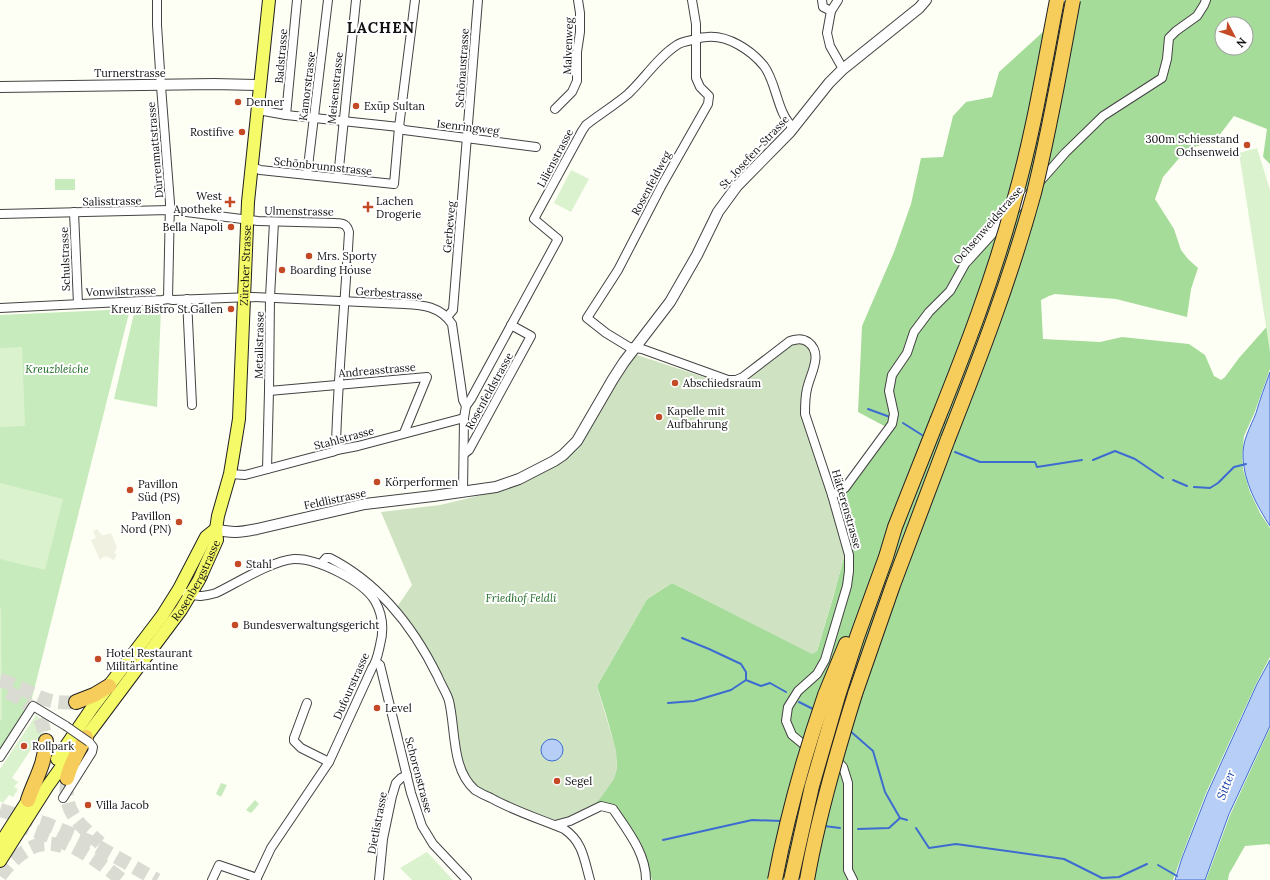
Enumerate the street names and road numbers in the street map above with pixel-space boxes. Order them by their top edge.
street label: Malvenweg [560,16,576,75]
street label: Badstrasse [272,28,290,84]
street label: Schönaustrasse [452,28,472,108]
street label: Kamorstrasse [296,50,318,122]
street label: Meisenstrasse [324,51,346,125]
street label: Turnerstrasse [94,66,166,80]
street label: Dürrenmattstrasse [144,101,166,199]
street label: St. Josefen-Strasse [716,112,792,192]
street label: Isenringweg [436,116,501,138]
street label: Lilienstrasse [534,126,576,190]
street label: Rosenfeldweg [628,148,674,218]
street label: Schönbrunnstrasse [273,154,373,178]
street label: Ochsenweidstrasse [950,183,1026,267]
street label: Salisstrasse [82,193,142,209]
street label: Gerbeweg [440,200,458,254]
street label: Ulmenstrasse [264,203,334,219]
street label: Zürcher Strasse [237,225,254,306]
street label: Schulstrasse [57,227,73,291]
street label: Vonwilstrasse [85,283,156,299]
street label: Gerbestrasse [355,284,423,302]
street label: Metallstrasse [251,311,267,379]
street label: Rosenfeldstrasse [462,350,516,432]
street label: Andreasstrasse [337,360,416,380]
street label: Stahlstrasse [312,423,376,453]
street label: Hätterenstrasse [829,468,865,550]
street label: Feldlistrasse [303,486,367,512]
street label: Rosenbergstrasse [168,538,223,624]
street label: Dufourstrasse [330,650,372,722]
street label: Schorenstrasse [402,735,436,815]
street label: Dietlistrasse [364,791,390,855]

